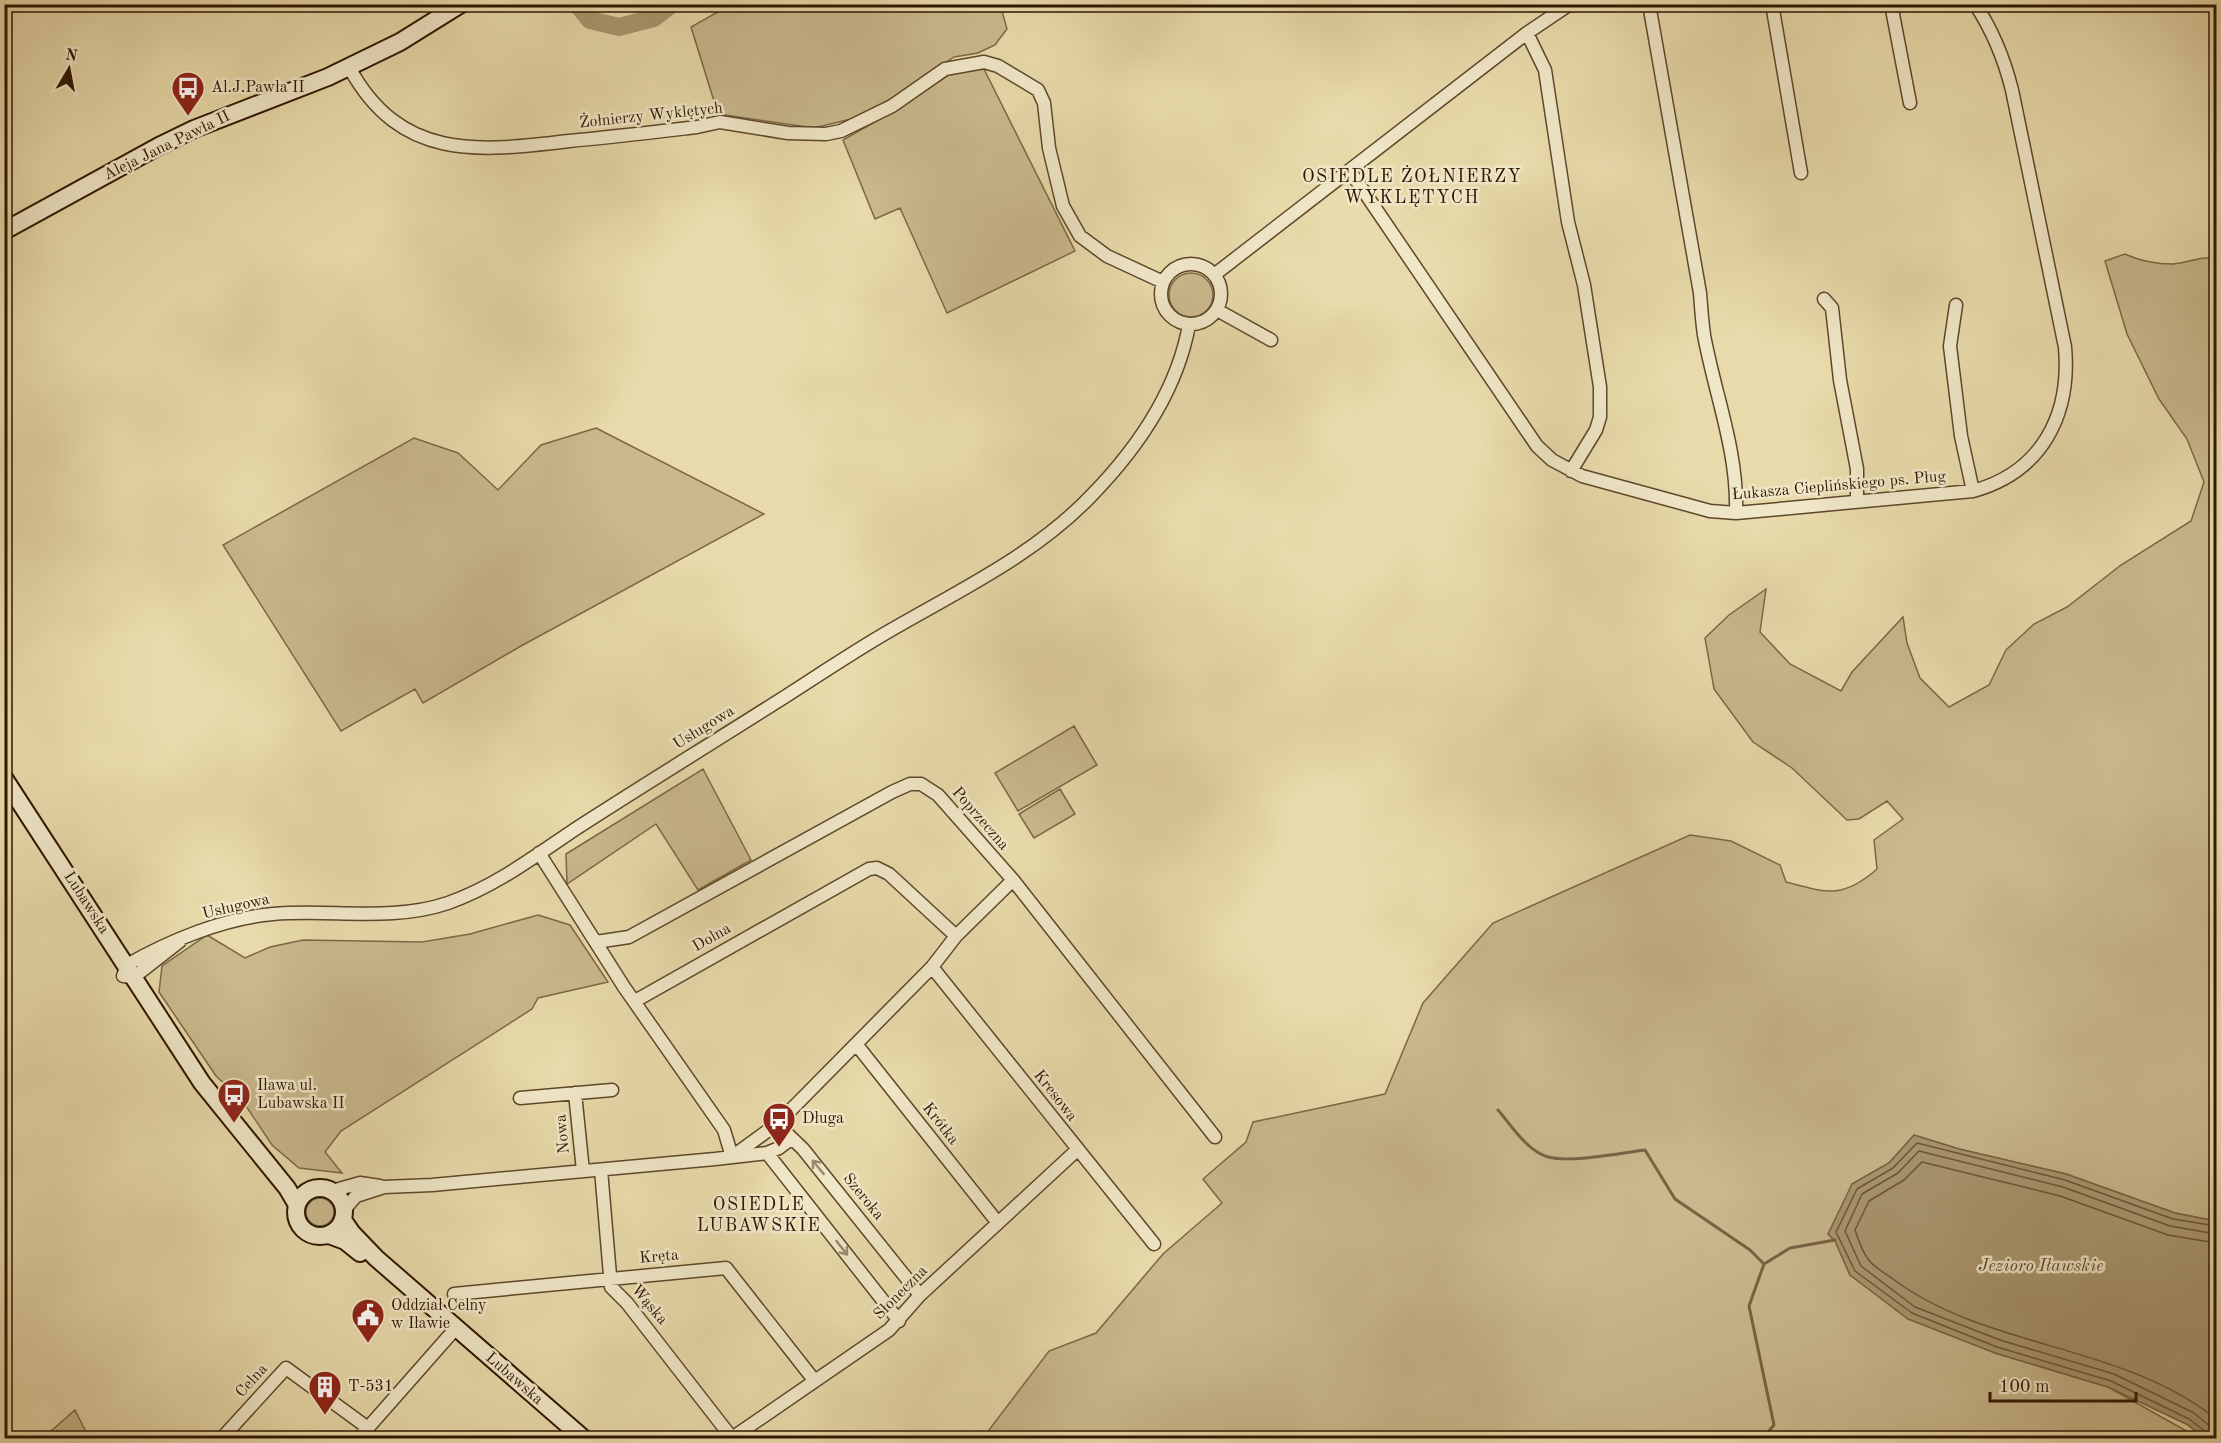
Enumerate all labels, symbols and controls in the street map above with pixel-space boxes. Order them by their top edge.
north arrow [39,39,99,99]
text: N [64,47,79,65]
bus stop icon: Al.J.Pawła II [170,70,206,117]
place label: Al.J.Pawła II [211,80,305,96]
street label: Żołnierzy Wyklętych [578,96,724,131]
street label: Aleja Jana Pawła II [101,108,233,184]
district label: OSIEDLE ŻOŁNIERZY WYKLĘTYCH [1302,165,1522,207]
street label: Łukasza Cieplińskiego ps. Pług [1731,469,1947,503]
street label: Usługowa [671,703,737,753]
street label: Poprzeczna [948,784,1012,854]
street label: Lubawska [60,869,112,937]
street label: Usługowa [201,891,271,923]
street label: Dolna [690,921,734,955]
street label: Kresowa [1030,1067,1080,1125]
bus stop icon: Iława ul. Lubawska II [216,1077,252,1124]
place label: Iława ul. Lubawska II [257,1078,345,1112]
street label: Krótka [919,1100,961,1148]
bus stop icon: Długa [761,1101,797,1148]
place label: Długa [802,1111,844,1127]
street label: Nowa [553,1113,573,1155]
one-way arrow [811,1159,824,1175]
street label: Szeroka [839,1171,887,1223]
district label: OSIEDLE LUBAWSKIE [697,1196,821,1235]
one-way arrow [836,1240,849,1256]
street label: Kręta [639,1247,679,1267]
water label: Jezioro Iławskie [1978,1257,2104,1275]
street label: Słoneczna [871,1263,931,1323]
street label: Wąska [628,1282,670,1328]
public building icon: Oddział Celny w Iławie [350,1297,386,1344]
place label: Oddział Celny w Iławie [391,1298,487,1332]
street label: Lubawska [482,1350,546,1408]
street label: Celna [233,1361,271,1401]
scale bar [1990,1365,2136,1403]
building icon: T-531 [307,1369,343,1416]
text: 100 m [1999,1378,2050,1396]
place label: T-531 [348,1379,393,1395]

